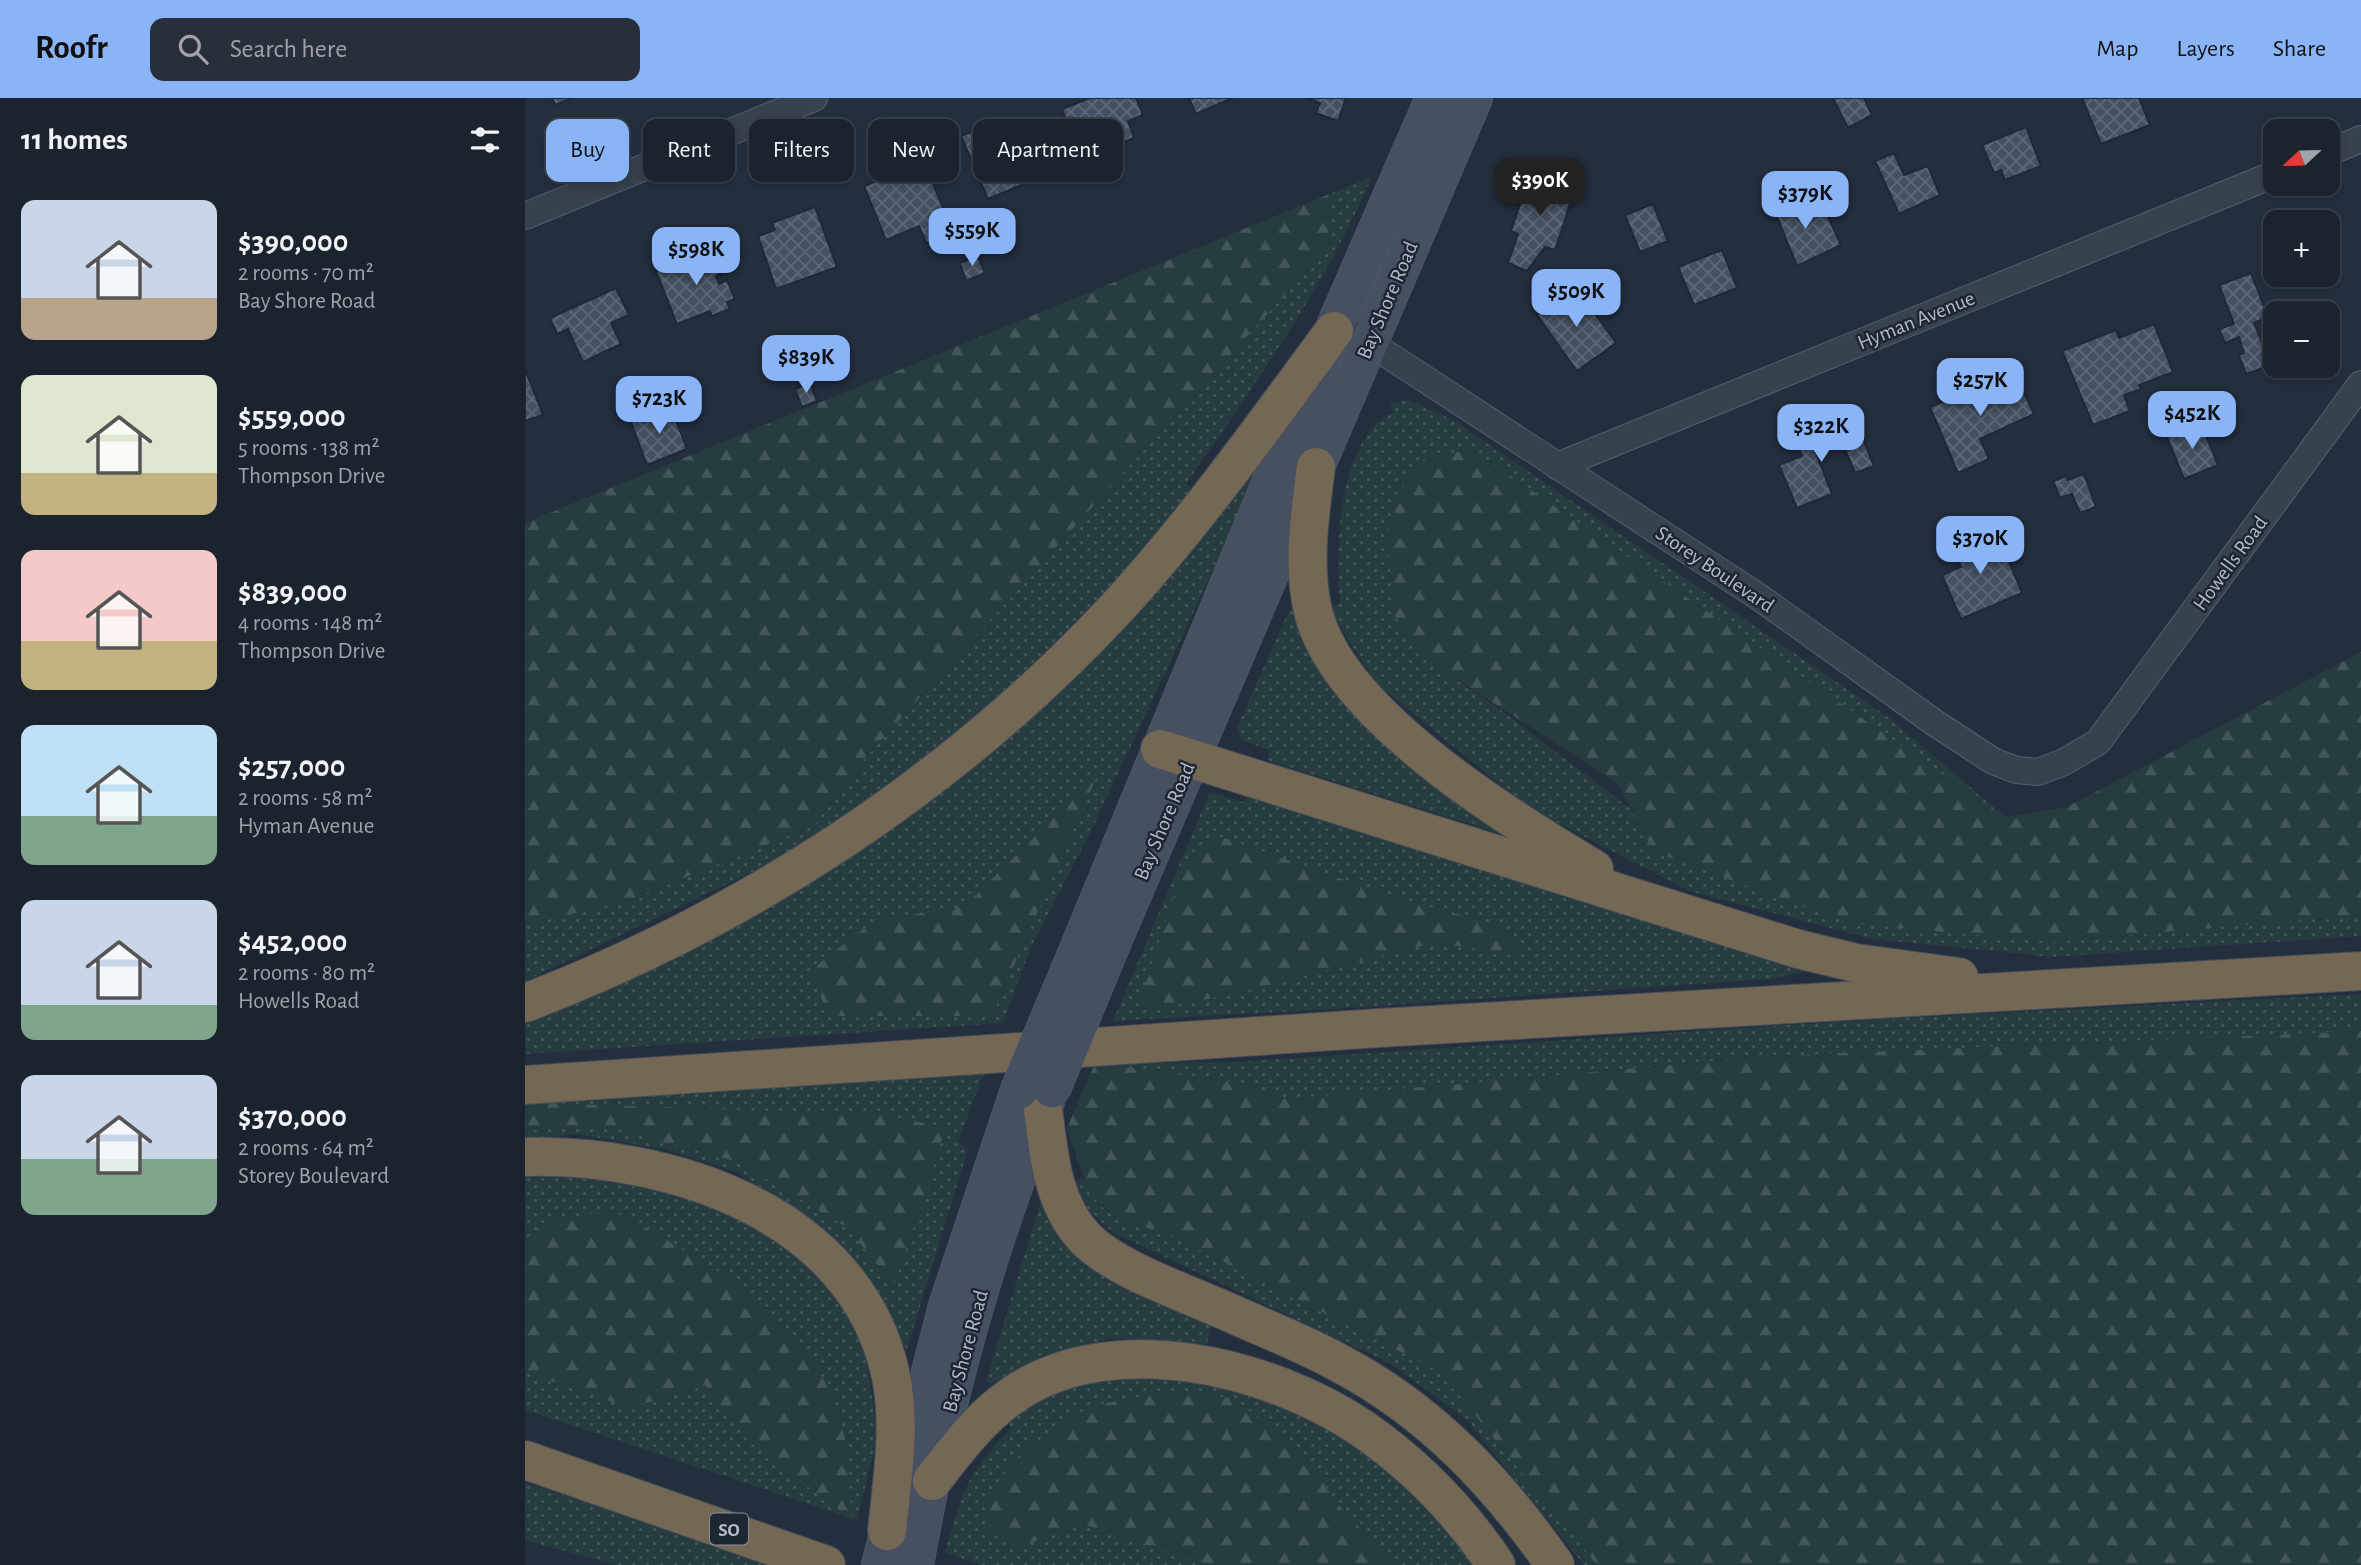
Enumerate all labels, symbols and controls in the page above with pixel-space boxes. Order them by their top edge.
search box [150,18,640,81]
icon: search [174,30,212,68]
text: Roofr [35,32,108,65]
text: Search here [230,36,347,62]
text: Map [2096,37,2138,61]
text: Layers [2176,37,2235,61]
text: Share [2273,37,2326,61]
chip: Buy [546,119,629,182]
chip: Rent [643,119,735,182]
chip: Filters [749,119,854,182]
chip: New [868,119,959,182]
chip: Apartment [973,119,1123,182]
north arrow [2263,119,2340,196]
map controls [2263,119,2340,378]
icon: filters [466,121,504,159]
text: 11 homes [21,125,128,155]
pin: $390K [1491,158,1589,218]
text: $390K [1512,169,1568,192]
pin: $379K [1756,172,1854,231]
text: $379K [1778,182,1832,205]
pin: $559K [923,208,1021,268]
button: + [2263,210,2340,287]
text: $559K [945,219,999,242]
text: $390,000 [238,227,348,257]
icon: home [77,228,161,312]
pin: $598K [647,228,745,287]
text: $598K [668,238,724,261]
street label: Bay Shore Road [1353,238,1422,362]
text: 2 rooms · 70 m² [238,262,374,285]
pin: $509K [1527,270,1625,329]
text: $509K [1548,280,1604,303]
street label: Hyman Avenue [1855,287,1978,354]
text: Bay Shore Road [238,290,376,313]
button: − [2263,301,2340,378]
pin: $839K [757,336,855,395]
text: $839K [778,346,834,369]
pin: $257K [1931,358,2029,418]
text: $257K [1953,369,2007,392]
pin: $723K [610,376,708,436]
text: $723K [632,387,686,410]
pin: $452K [2143,392,2241,451]
text: $559,000 [238,402,346,432]
text: $452K [2164,402,2220,425]
icon: home [77,403,161,487]
pin: $322K [1772,404,1870,464]
text: $322K [1793,415,1849,438]
text: 5 rooms · 138 m² [238,437,379,460]
text: Thompson Drive [238,465,385,488]
street label: Howells Road [2189,512,2272,614]
pin: $370K [1931,517,2029,576]
street label: Storey Boulevard [1652,522,1778,617]
text: $370K [1952,527,2008,550]
text: $839,000 [238,577,347,607]
icon: home [77,578,161,662]
text: 4 rooms · 148 m² [238,612,383,635]
text: Thompson Drive [238,640,385,663]
text: $257,000 [238,752,345,782]
icon: home [77,753,161,837]
street label: Bay Shore Road [1130,759,1199,883]
text: 2 rooms · 58 m² [238,787,373,810]
text: Hyman Avenue [238,815,374,838]
text: $452,000 [238,927,347,957]
icon: home [77,928,161,1012]
text: 2 rooms · 80 m² [238,962,375,985]
text: Howells Road [238,990,359,1013]
text: $370,000 [238,1102,347,1132]
icon: home [77,1103,161,1187]
text: 2 rooms · 64 m² [238,1137,374,1160]
text: Storey Boulevard [238,1165,389,1188]
street label: Bay Shore Road [939,1288,992,1414]
road number: SO [710,1513,748,1544]

